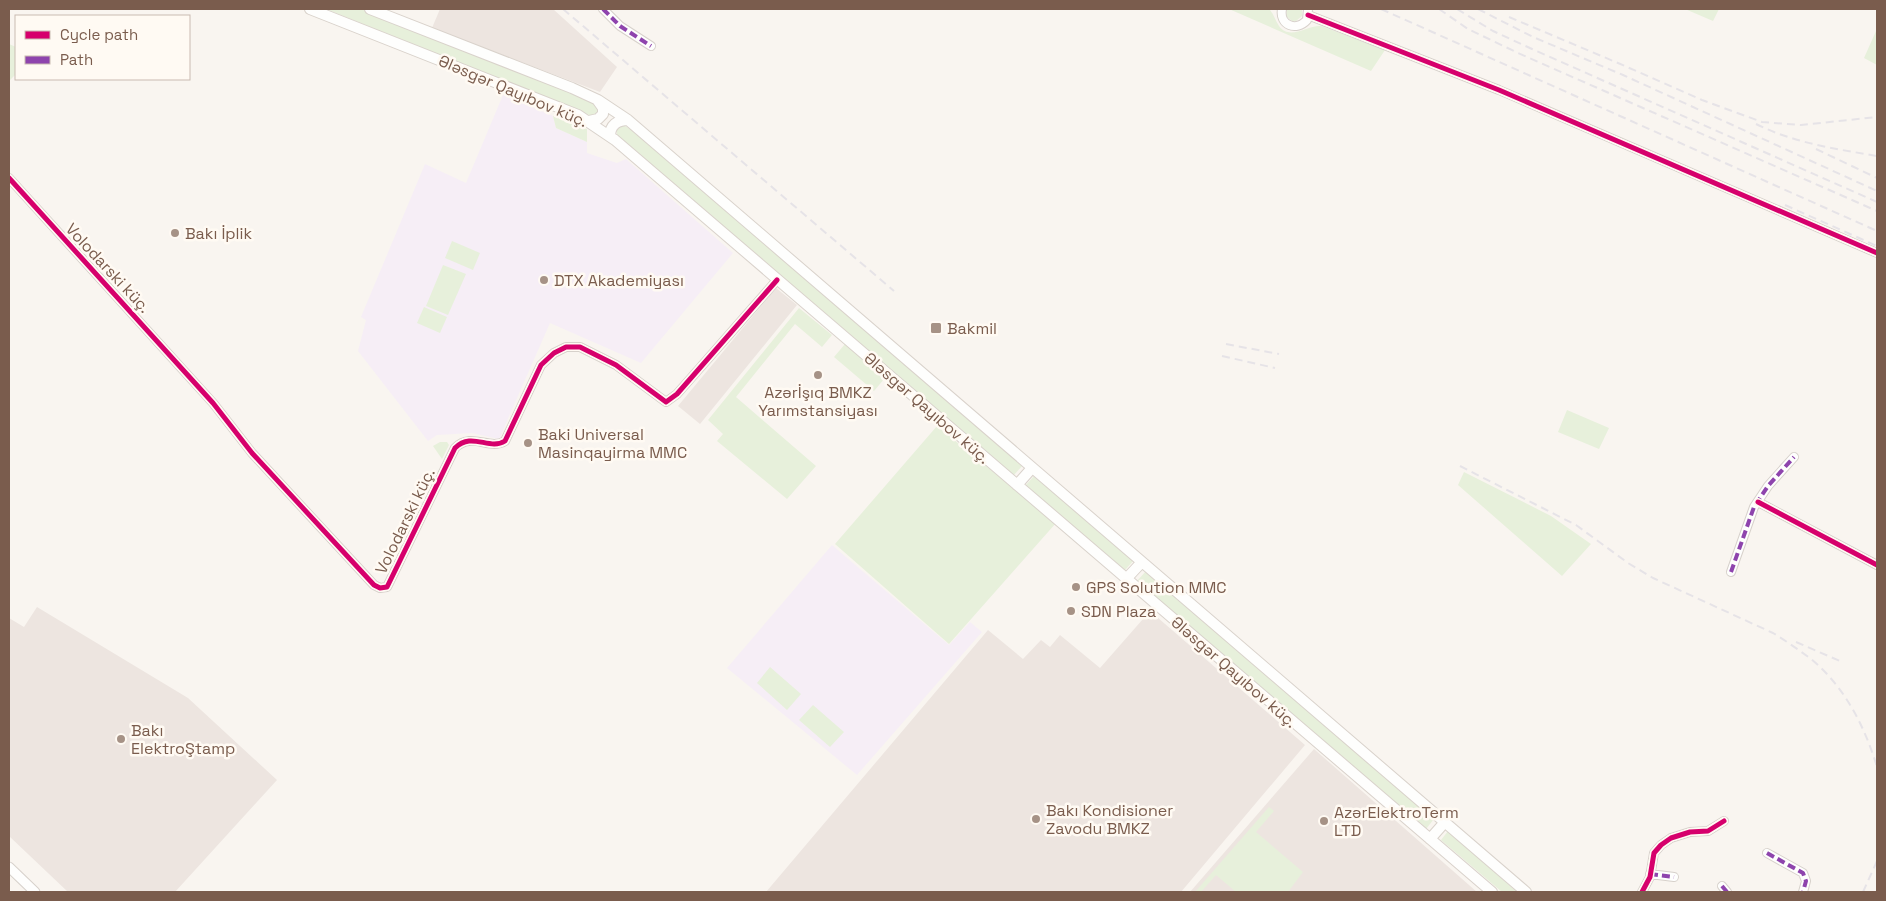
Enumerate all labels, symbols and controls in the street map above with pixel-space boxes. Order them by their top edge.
legend [15,15,190,80]
text: Cycle path [60,25,138,44]
text: Path [60,50,93,69]
street label: Ələsgər Qayıbov küç. [435,50,591,132]
street label: Volodarski küç. [61,219,155,317]
place label: Bakı İplik [185,223,252,244]
marker: Bakı İplik [169,227,181,239]
place label: DTX Akademiyası [554,270,684,291]
marker: DTX Akademiyası [538,274,550,286]
place label: Bakmil [947,318,997,339]
marker: Bakmil [929,321,943,335]
street label: Ələsgər Qayıbov küç. [860,348,994,468]
marker: Azərİşıq BMKZ Yarımstansiyası [812,369,824,381]
place label: Azərİşıq BMKZ Yarımstansiyası [758,382,878,421]
place label: Baki Universal Masinqayirma MMC [538,424,687,463]
marker: Baki Universal Masinqayirma MMC [522,437,534,449]
street label: Volodarski küç. [370,465,440,577]
place label: GPS Solution MMC [1086,577,1227,598]
marker: GPS Solution MMC [1070,581,1082,593]
place label: SDN Plaza [1081,601,1156,622]
marker: SDN Plaza [1065,605,1077,617]
street label: Ələsgər Qayıbov küç. [1167,612,1301,732]
place label: Bakı ElektroŞtamp [131,720,235,759]
marker: Bakı ElektroŞtamp [115,733,127,745]
place label: Bakı Kondisioner Zavodu BMKZ [1046,800,1173,839]
place label: AzərElektroTerm LTD [1334,802,1459,841]
marker: Bakı Kondisioner Zavodu BMKZ [1030,813,1042,825]
marker: AzərElektroTerm LTD [1318,815,1330,827]

